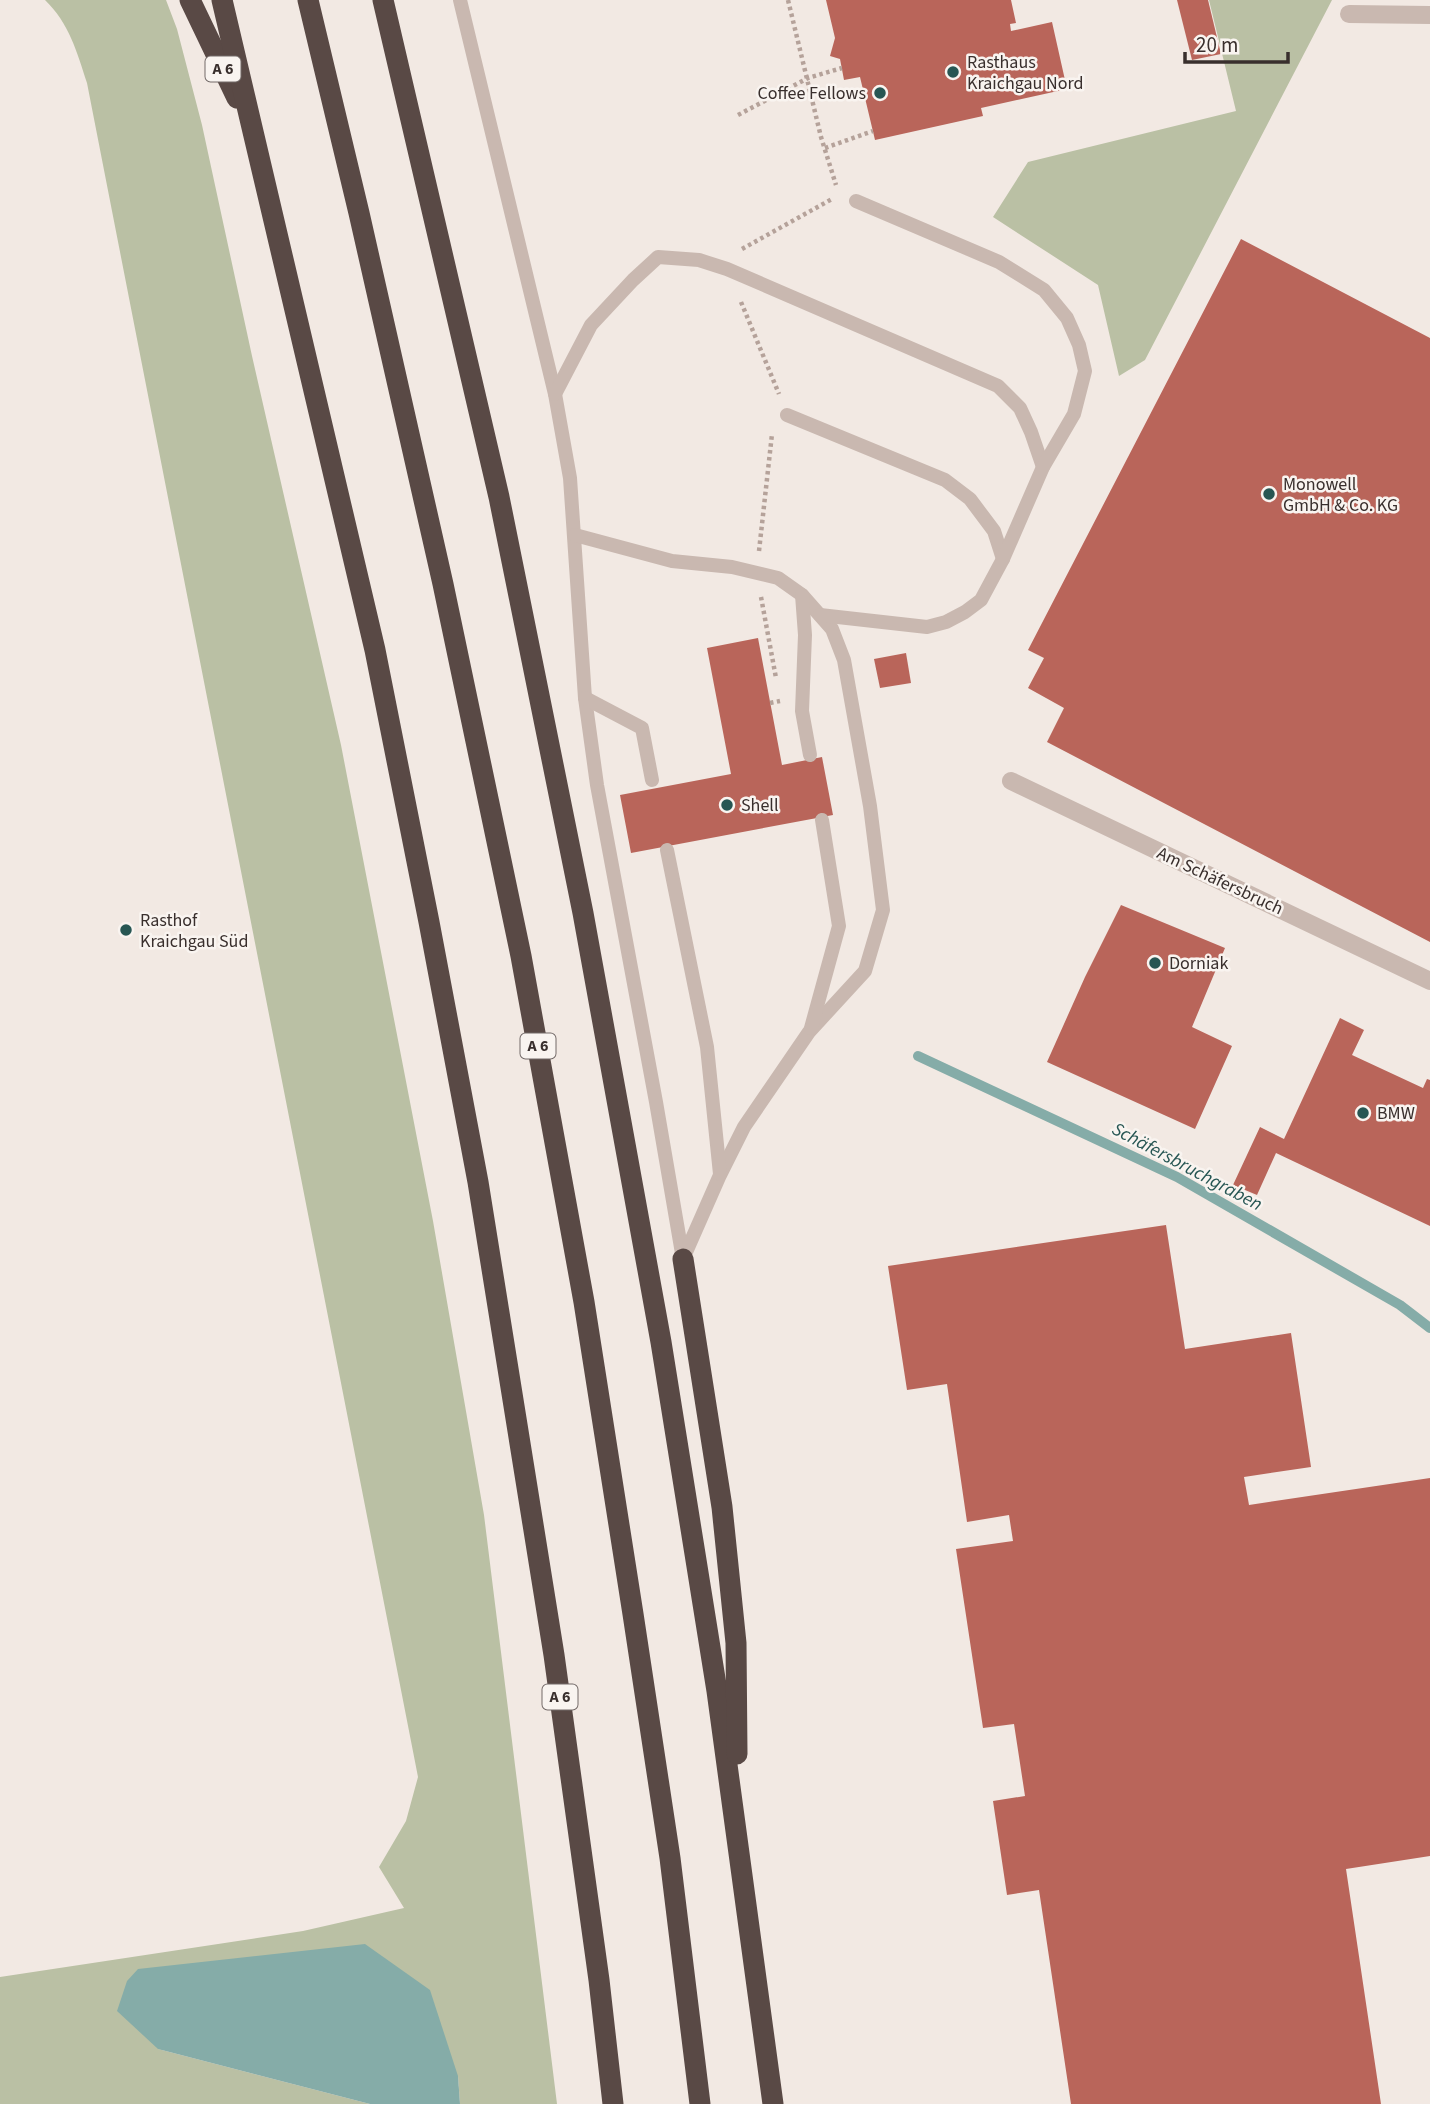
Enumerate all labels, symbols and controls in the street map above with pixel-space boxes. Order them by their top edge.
scale bar [1185,21,1288,65]
text: 20 m [1196,30,1238,60]
place label: Rasthaus Kraichgau Nord [967,50,1083,96]
road number: A 6 [206,57,241,82]
marker: Rasthaus Kraichgau Nord [945,64,961,80]
place label: Coffee Fellows [757,81,866,106]
marker: Coffee Fellows [872,85,888,101]
place label: Monowell GmbH & Co. KG [1283,472,1398,518]
marker: Monowell GmbH & Co. KG [1261,486,1277,502]
place label: Shell [741,793,779,818]
marker: Shell [719,797,735,813]
street label: Am Schäfersbruch [1153,841,1287,921]
place label: Rasthof Kraichgau Süd [140,908,248,954]
marker: Rasthof Kraichgau Süd [118,922,134,938]
place label: Dorniak [1169,951,1228,976]
marker: Dorniak [1147,955,1163,971]
road number: A 6 [520,1034,556,1058]
place label: BMW [1377,1101,1415,1126]
marker: BMW [1355,1105,1371,1121]
water label: Schäfersbruchgraben [1107,1116,1267,1218]
road number: A 6 [542,1684,578,1709]

